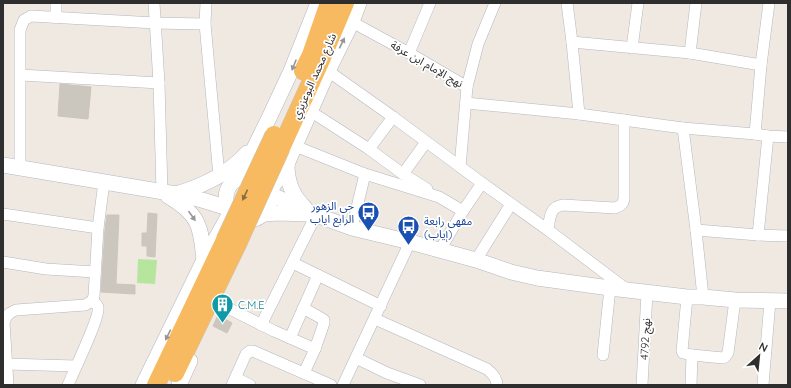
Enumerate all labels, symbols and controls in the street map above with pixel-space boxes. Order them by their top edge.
street label: شارع محمد البوعزيزي [289,31,342,122]
one-way arrow [338,37,345,49]
street label: نهج الإمام ابن عرفة [388,38,466,91]
one-way arrow [290,60,296,72]
one-way arrow [242,189,248,201]
place label: حي الزهور الرابع اياب [310,199,355,227]
bus stop icon: حي الزهور الرابع اياب [356,199,382,232]
one-way arrow [188,210,196,221]
bus stop icon: مقهى رابعة (إياب) [395,214,421,247]
place label: مقهى رابعة (إياب) [424,214,473,242]
building icon: C.M.E [210,292,236,325]
place label: C.M.E [238,298,265,312]
street label: نهج 4792 [637,318,654,360]
one-way arrow [165,329,171,340]
north arrow [739,336,779,376]
text: N [757,339,770,355]

